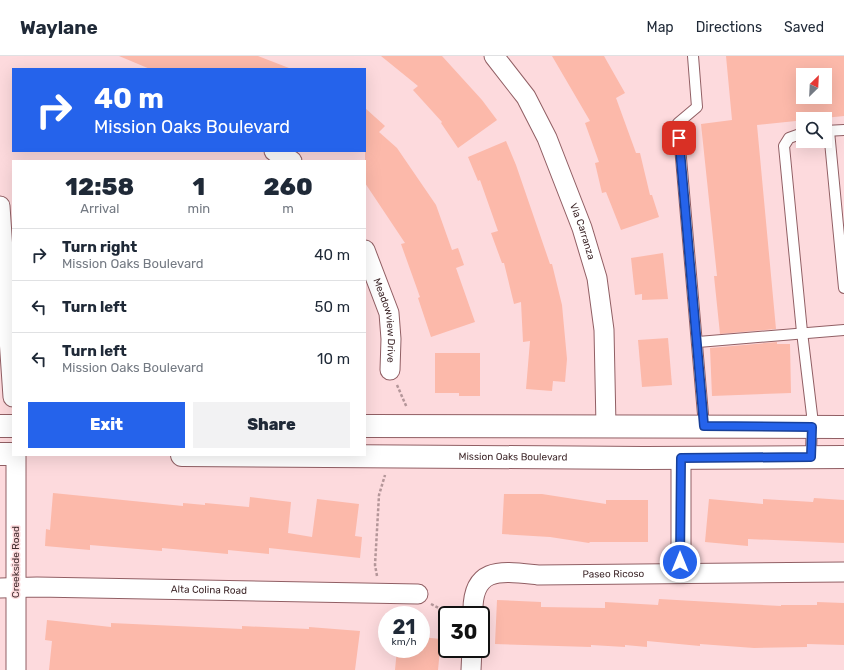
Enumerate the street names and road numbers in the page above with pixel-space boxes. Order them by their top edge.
street label: Via Carranza [567,202,597,261]
street label: Meadowview Drive [370,277,397,363]
street label: Mission Oaks Boulevard [458,451,568,464]
street label: Creekside Road [10,526,22,598]
street label: Paseo Ricoso [582,568,645,581]
street label: Alta Colina Road [171,583,247,597]

